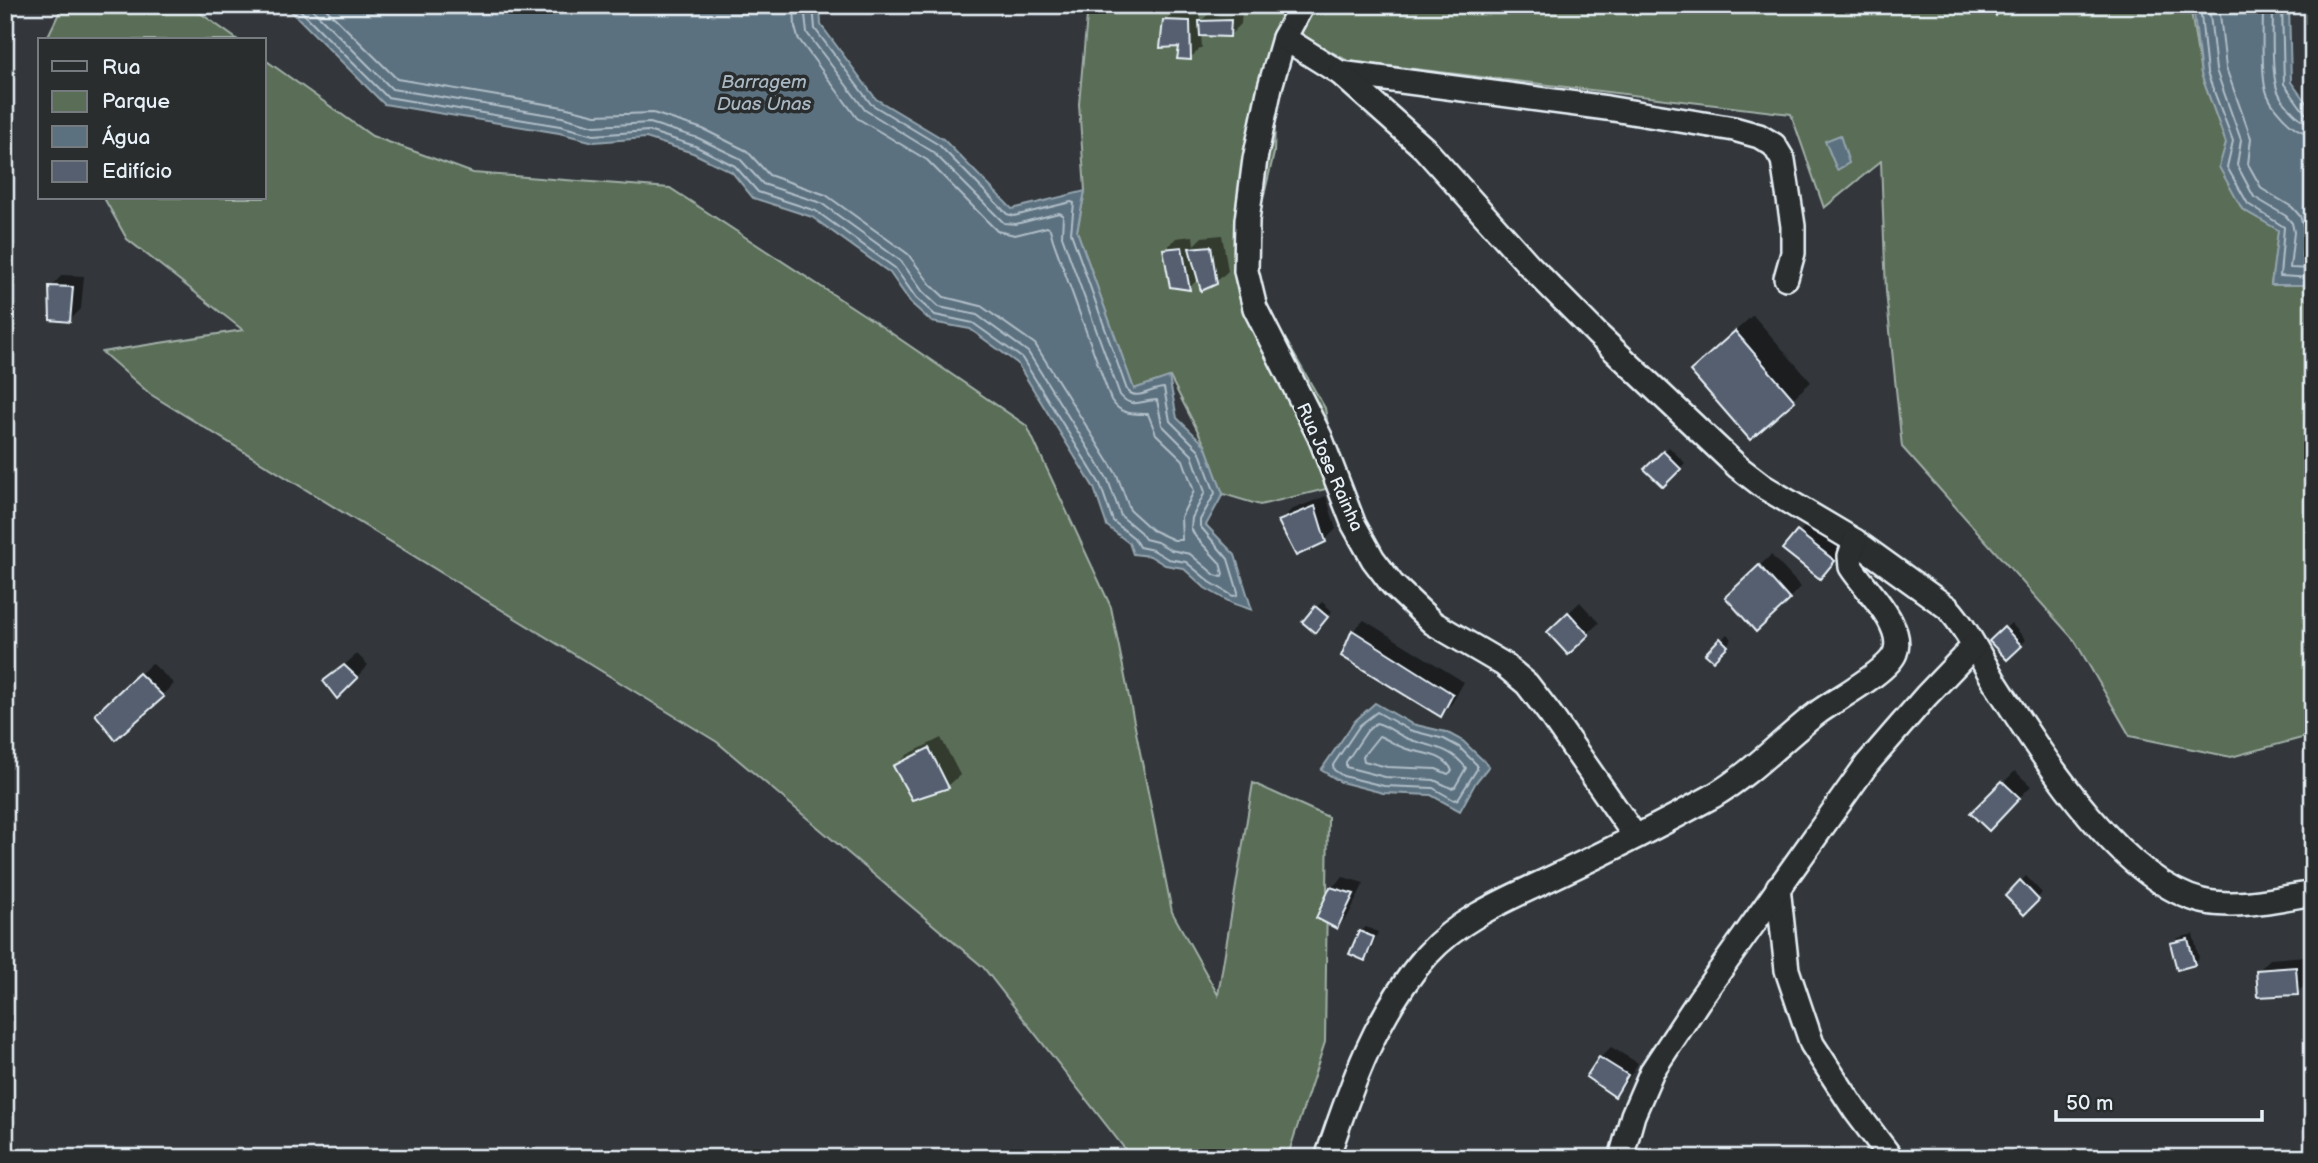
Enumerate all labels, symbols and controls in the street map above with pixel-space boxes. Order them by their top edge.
legend [38,38,266,200]
text: Rua [102,55,141,80]
water label: Barragem Duas Unas [717,71,812,116]
text: Parque [102,89,170,114]
text: Água [102,125,150,150]
text: Edifício [102,159,172,184]
street label: Rua Jose Rainha [1292,400,1367,535]
scale bar [2056,1079,2262,1123]
text: 50 m [2066,1091,2113,1116]

